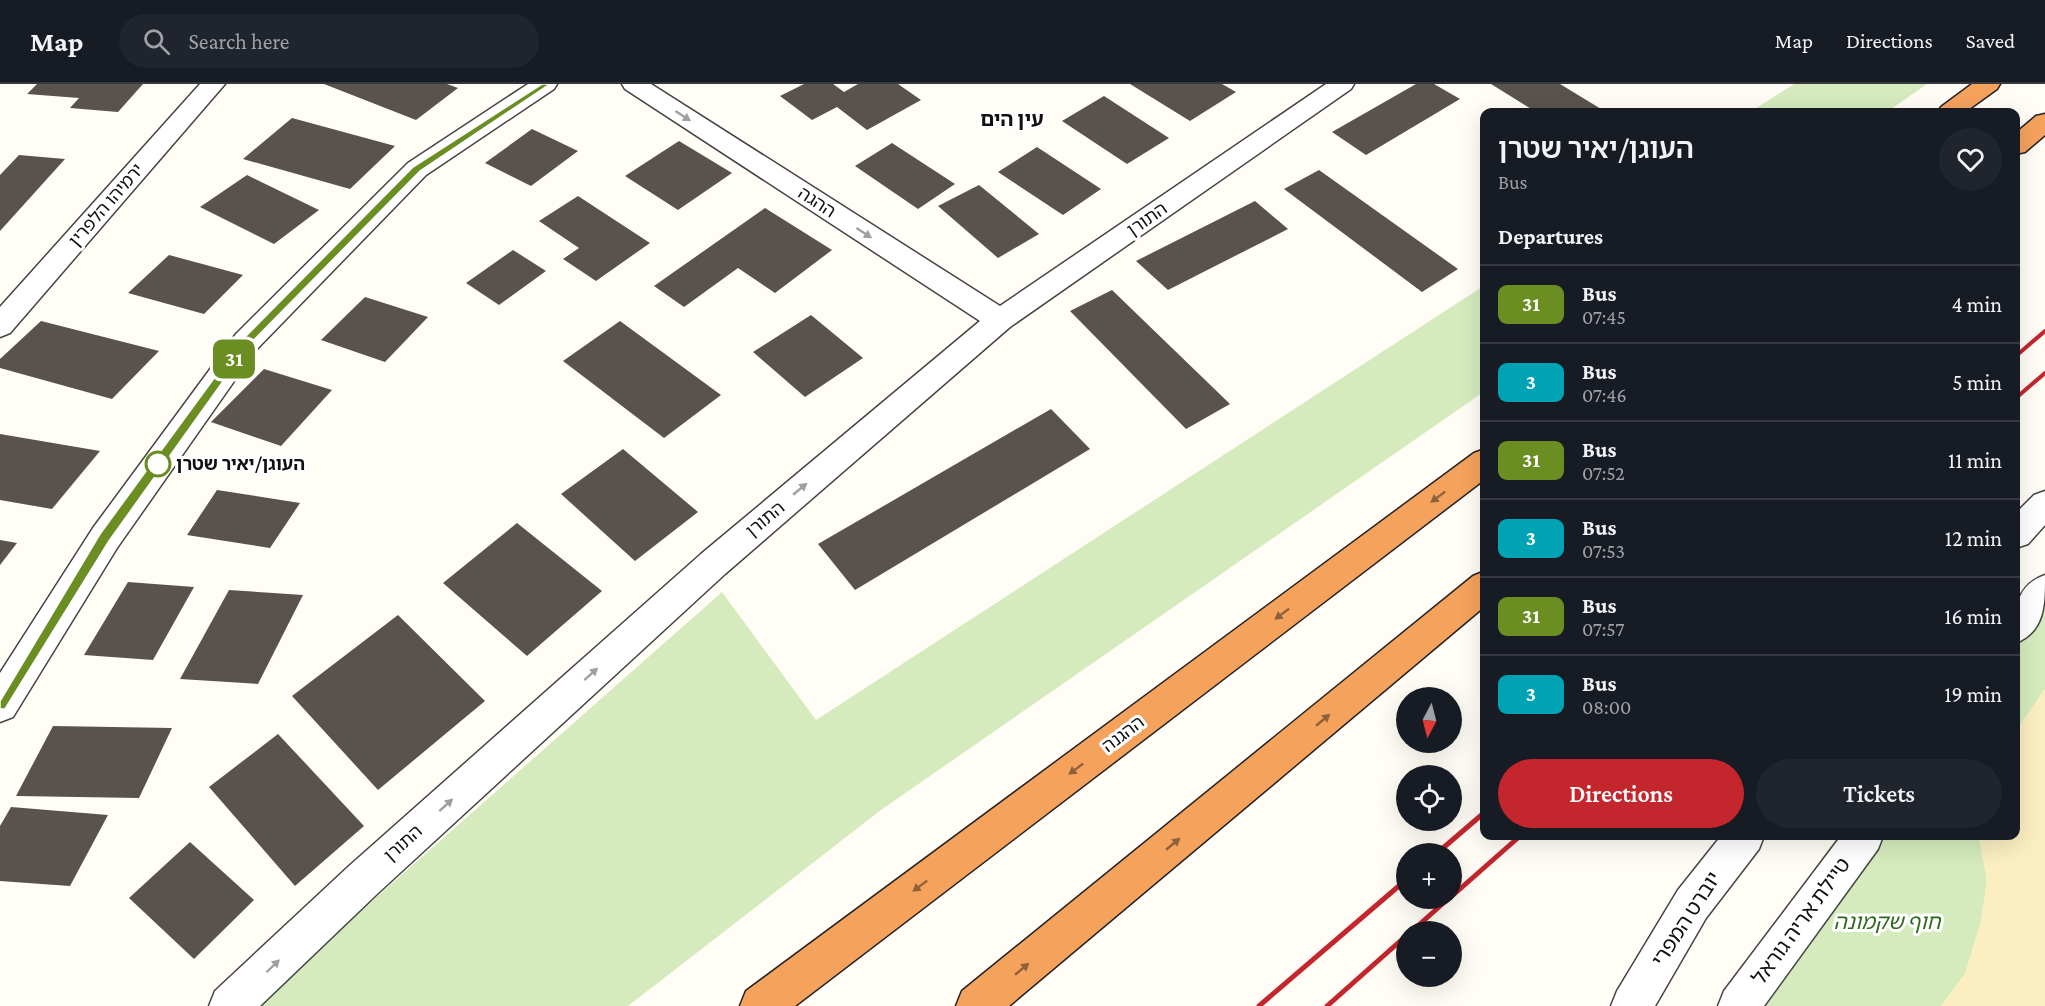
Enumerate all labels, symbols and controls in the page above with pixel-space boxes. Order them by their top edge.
search box [119,14,539,68]
icon: search [140,25,173,58]
text: Map [30,26,83,57]
text: Search here [188,29,289,54]
text: Map [1775,29,1813,53]
text: Directions [1846,29,1933,53]
text: Saved [1966,29,2015,53]
district label: עין הים [980,108,1044,130]
one-way arrow [675,110,691,121]
button: heart [1939,128,2002,191]
text: העוגן/יאיר שטרן [1498,133,1694,164]
street label: ירמיהו הלפרין [65,160,147,250]
text: Bus [1498,171,1527,193]
street label: ההגה [795,183,839,221]
street label: התורן [1123,198,1171,240]
text: Departures [1498,224,1603,249]
one-way arrow [856,227,872,238]
text: Bus [1582,281,1616,306]
text: 31 [1522,292,1540,316]
text: 4 min [1951,292,2002,317]
text: 07:45 [1582,306,1626,328]
line badge: 31 [207,340,261,378]
text: 31 [225,347,243,371]
text: Bus [1582,359,1616,384]
text: 3 [1526,370,1536,394]
text: 5 min [1952,370,2002,395]
text: 07:46 [1582,384,1627,406]
text: Bus [1582,437,1616,462]
text: 31 [1522,448,1540,472]
text: 11 min [1948,448,2002,473]
marker: העוגן/יאיר שטרן [145,451,171,477]
place label: העוגן/יאיר שטרן [176,454,305,474]
text: 07:52 [1582,462,1625,484]
one-way arrow [792,483,808,496]
one-way arrow [1431,491,1446,503]
street label: התורן [742,497,788,541]
text: Bus [1582,515,1616,540]
text: 3 [1526,526,1536,550]
text: 12 min [1945,526,2002,551]
text: 07:53 [1582,540,1625,562]
text: Bus [1582,593,1616,618]
text: 31 [1522,604,1540,628]
text: 16 min [1944,604,2002,629]
one-way arrow [1275,608,1290,620]
text: 07:57 [1582,618,1624,640]
one-way arrow [583,668,598,681]
text: Bus [1582,671,1616,696]
text: 3 [1526,682,1536,706]
text: 19 min [1944,682,2002,707]
north arrow [1396,687,1462,753]
map controls [1396,687,1462,987]
text: 08:00 [1582,696,1631,718]
street label: ההגנה [1098,712,1148,756]
one-way arrow [1315,714,1330,727]
button: Directions [1498,759,1744,828]
button: Tickets [1756,759,2002,828]
one-way arrow [1068,763,1084,776]
button: locate [1396,765,1462,831]
one-way arrow [439,798,453,812]
street label: התורן [380,821,426,865]
one-way arrow [1165,839,1180,851]
button: + [1396,843,1462,909]
street label: טיילת אריה גוראל [1747,853,1855,989]
street label: יוברט המפרי [1647,867,1725,971]
one-way arrow [913,880,928,892]
park label: חוף שקמונה [1834,910,1942,934]
button: − [1396,921,1462,987]
one-way arrow [265,959,279,973]
one-way arrow [1014,962,1030,975]

